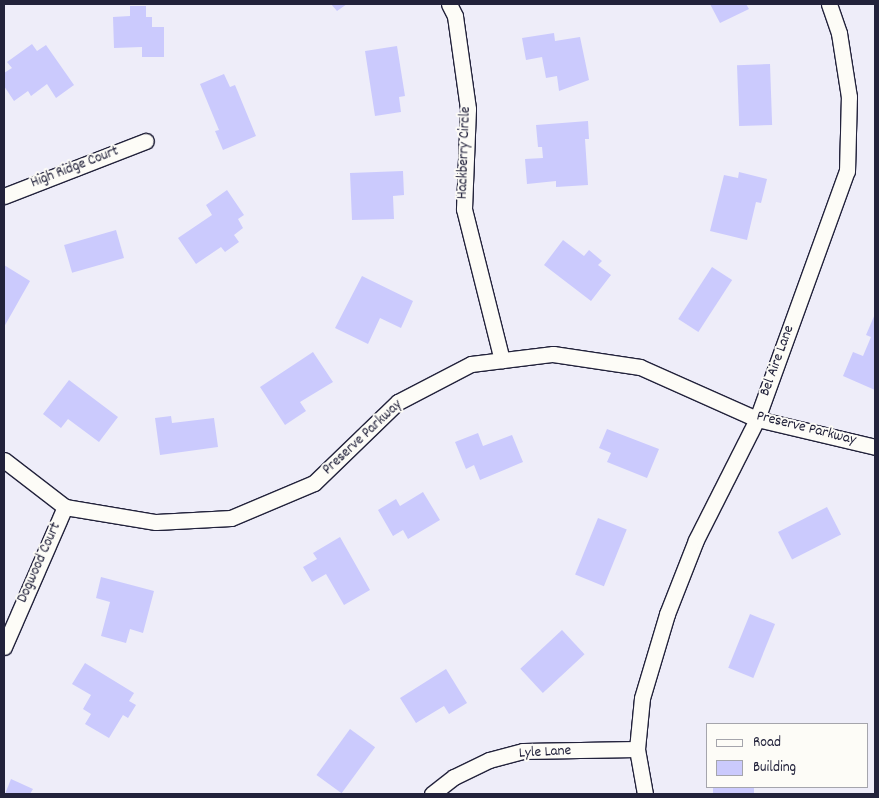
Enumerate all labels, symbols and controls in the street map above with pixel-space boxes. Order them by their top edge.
street label: Hackberry Circle [454,106,476,200]
street label: High Ridge Court [29,143,121,193]
street label: Bel Aire Lane [757,323,799,399]
street label: Preserve Parkway [320,397,406,479]
street label: Preserve Parkway [754,408,858,450]
street label: Dogwood Court [14,520,66,606]
legend [706,723,869,788]
text: Road [753,732,781,754]
street label: Lyle Lane [518,743,572,763]
text: Building [753,757,796,779]

